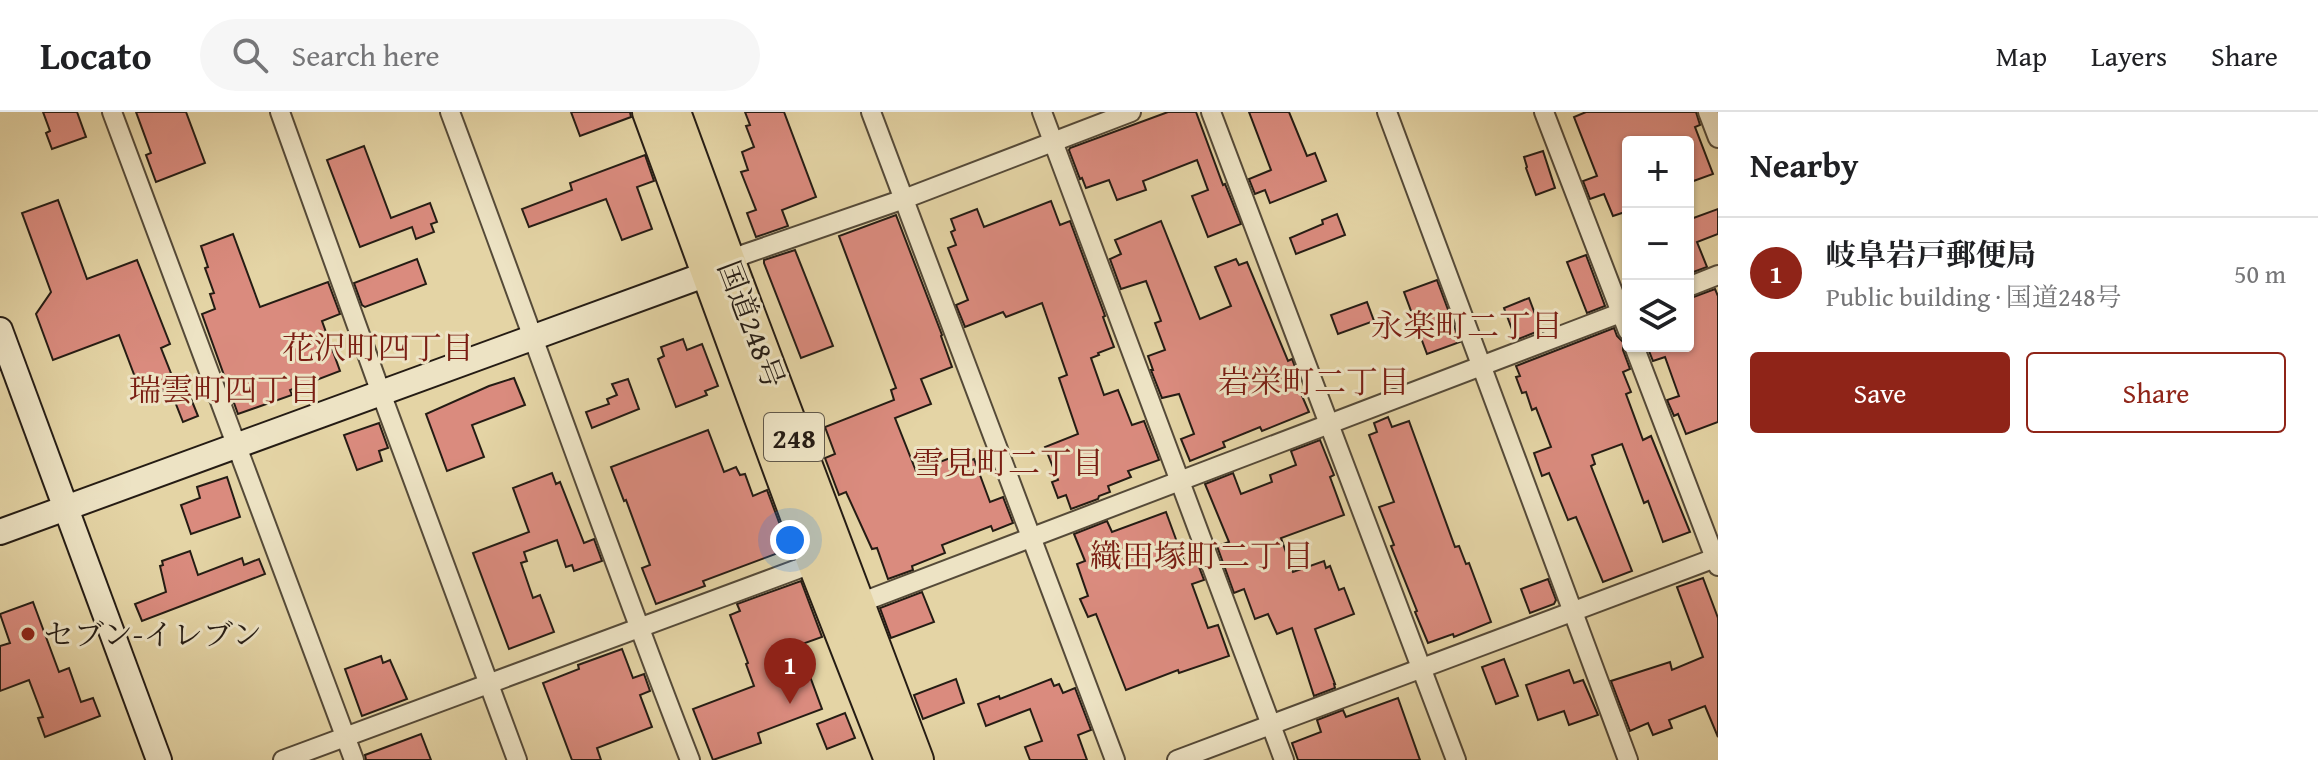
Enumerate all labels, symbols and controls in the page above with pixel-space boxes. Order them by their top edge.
search box [200,19,760,91]
text: Locato [40,27,152,83]
icon: search [228,33,272,77]
text: Search here [292,33,440,77]
text: Map [1996,35,2047,76]
text: Layers [2091,35,2167,76]
text: Share [2211,35,2278,76]
map controls [1622,136,1694,352]
button: + [1622,136,1694,208]
text: Nearby [1750,140,1859,189]
button: − [1622,208,1694,280]
text: 岐阜岩戸郵便局 [1826,232,2036,276]
street label: 国道248号 [708,254,796,394]
text: 1 [1769,254,1783,293]
text: 50 m [2234,254,2286,293]
text: Public building · 国道248号 [1826,277,2122,316]
button: layers [1622,280,1694,352]
district label: 永楽町二丁目 [1371,302,1563,349]
district label: 花沢町四丁目 [282,324,474,371]
button: Save [1750,352,2010,433]
button: Share [2026,352,2286,433]
district label: 岩栄町二丁目 [1218,358,1410,405]
district label: 瑞雲町四丁目 [129,366,321,413]
road number: 248 [764,413,824,461]
district label: 雪見町二丁目 [912,439,1104,486]
your location [770,520,810,560]
district label: 織田塚町二丁目 [1090,532,1314,579]
place label: セブン-イレブン [44,612,262,656]
marker: セブン-イレブン [19,625,37,643]
pin: 1 [764,638,816,704]

